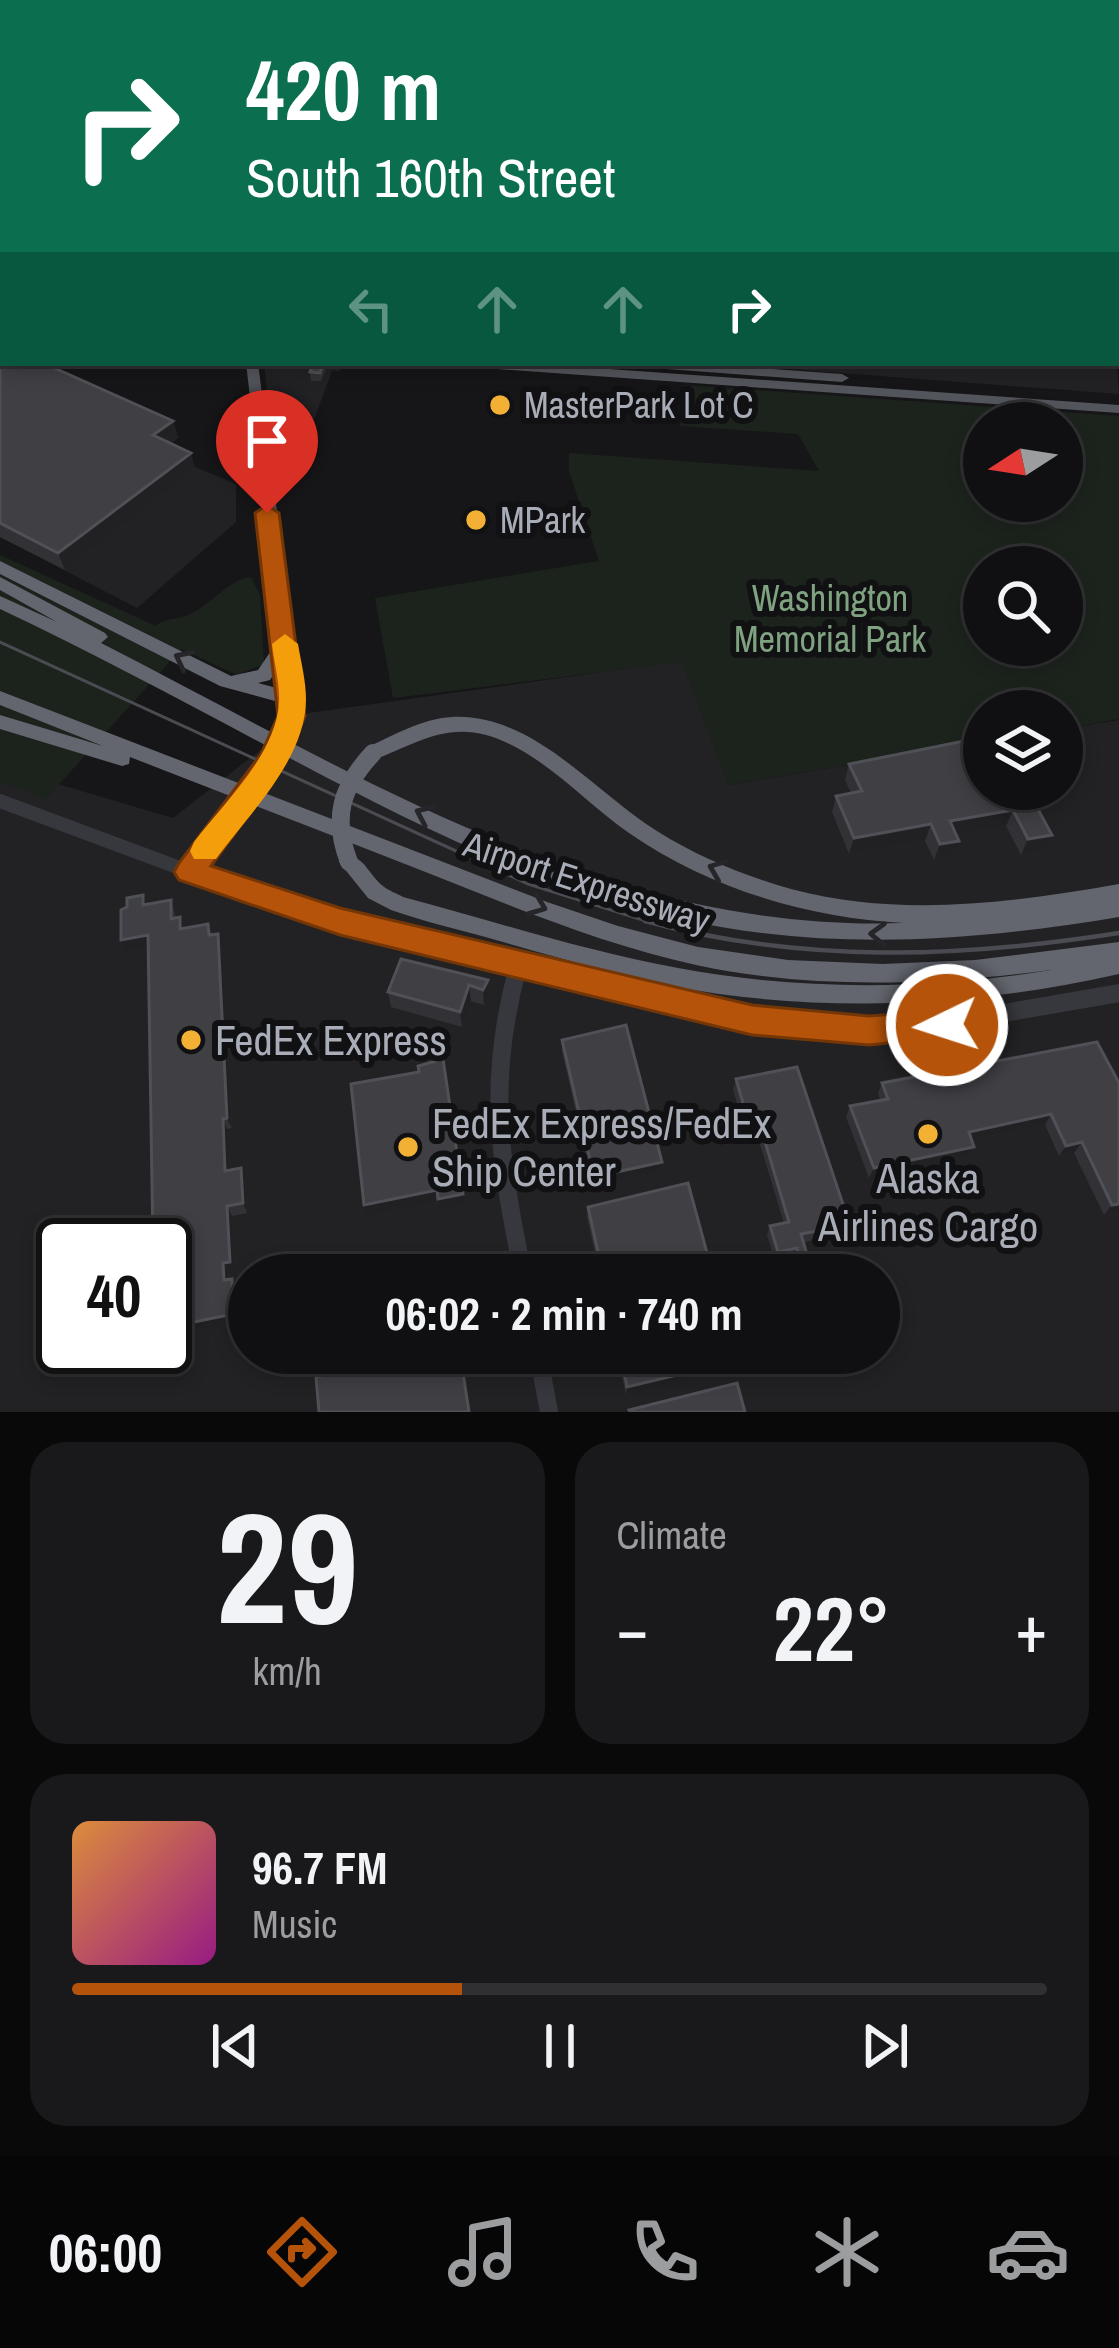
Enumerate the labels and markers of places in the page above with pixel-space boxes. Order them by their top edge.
place label: MasterPark Lot C [524,381,754,429]
pin [216,390,318,513]
marker: MasterPark Lot C [487,392,513,418]
place label: MPark [500,496,586,544]
marker: MPark [463,507,489,533]
place label: FedEx Express [215,1012,447,1068]
marker: FedEx Express [178,1027,204,1053]
place label: FedEx Express/FedEx Ship Center [432,1095,771,1199]
marker: Alaska Airlines Cargo [915,1121,941,1147]
marker: FedEx Express/FedEx Ship Center [395,1134,421,1160]
place label: Alaska Airlines Cargo [817,1150,1038,1254]

